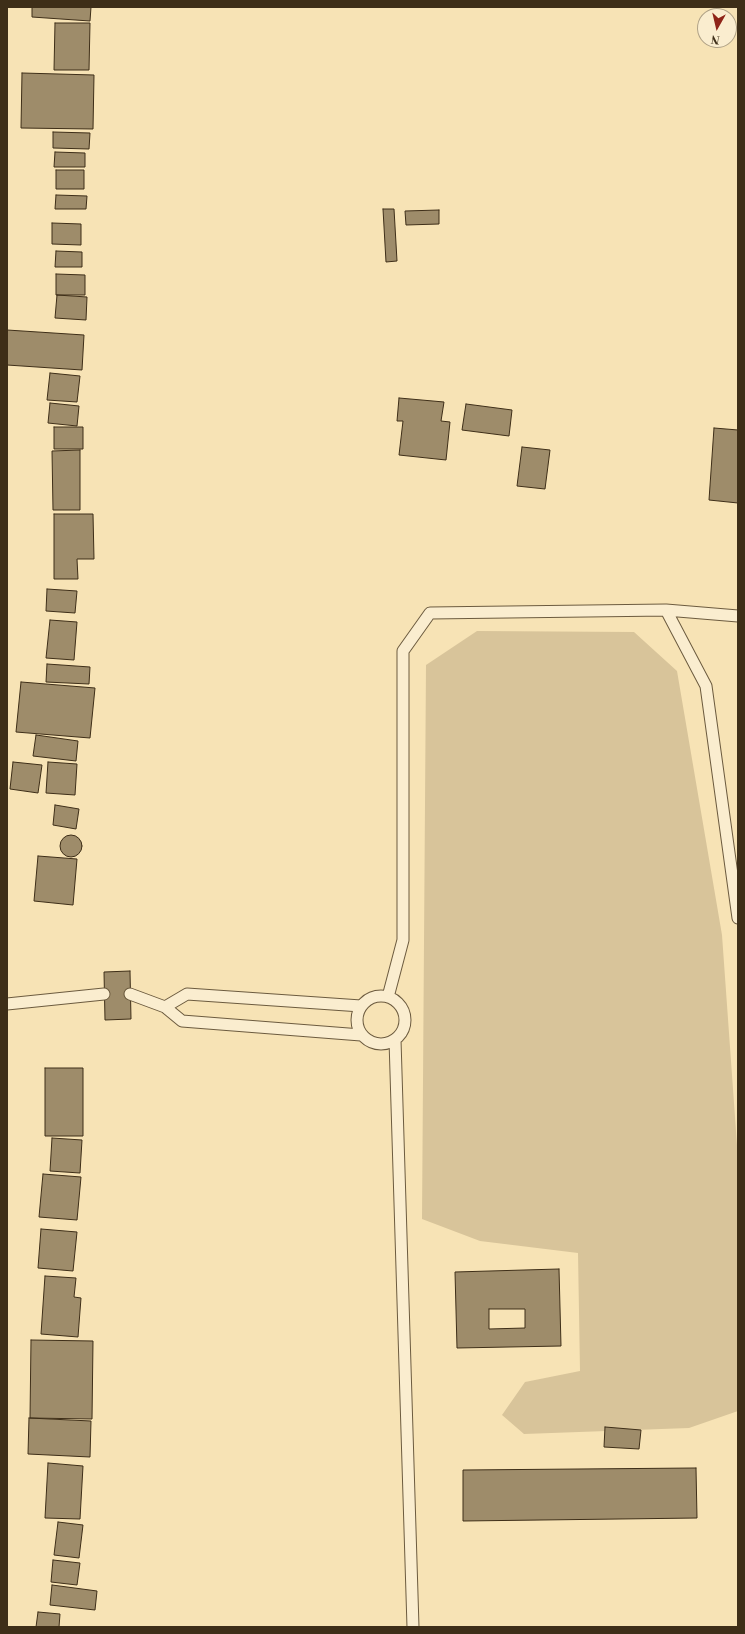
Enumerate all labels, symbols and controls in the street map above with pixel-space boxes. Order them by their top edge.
north arrow [697,8,737,48]
text: N [710,31,721,46]

